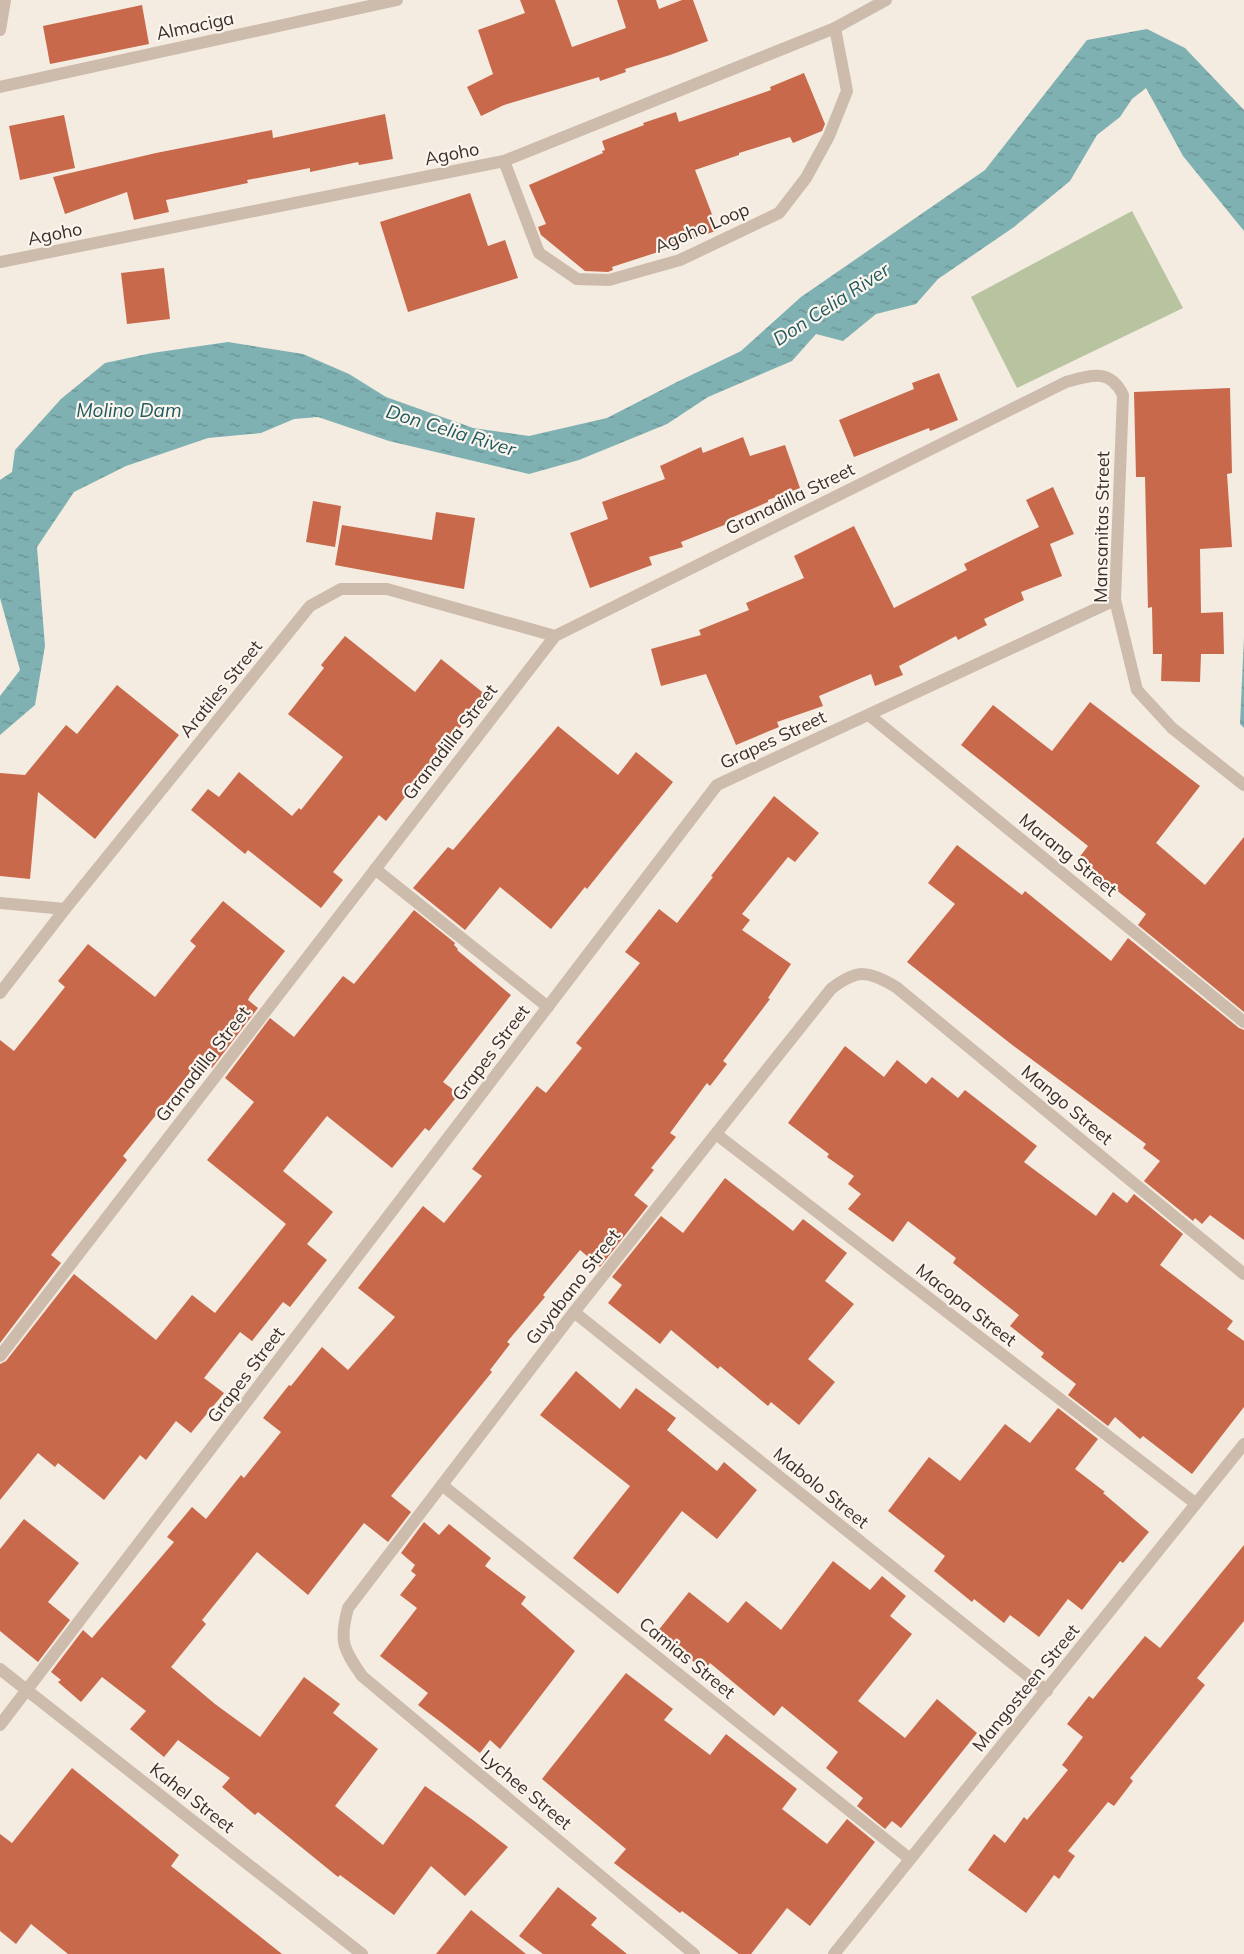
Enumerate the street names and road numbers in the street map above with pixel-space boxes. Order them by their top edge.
street label: Almaciga [154,6,236,45]
street label: Agoho [423,137,481,170]
street label: Agoho Loop [651,197,753,258]
street label: Agoho [26,217,84,250]
street label: Mansanitas Street [1089,451,1114,603]
street label: Granadilla Street [722,457,858,540]
street label: Aratiles Street [174,635,267,742]
street label: Granadilla Street [397,679,502,804]
street label: Grapes Street [716,705,829,774]
street label: Marang Street [1015,808,1122,901]
street label: Grapes Street [447,1000,534,1105]
street label: Granadilla Street [150,1001,255,1126]
street label: Mango Street [1017,1060,1118,1150]
street label: Guyabano Street [520,1224,625,1349]
street label: Macopa Street [911,1258,1021,1351]
street label: Grapes Street [202,1322,289,1427]
street label: Mabolo Street [769,1442,874,1533]
street label: Camias Street [635,1612,740,1703]
street label: Mangosteen Street [967,1619,1084,1756]
street label: Lychee Street [476,1745,577,1834]
street label: Kahel Street [145,1757,239,1838]

